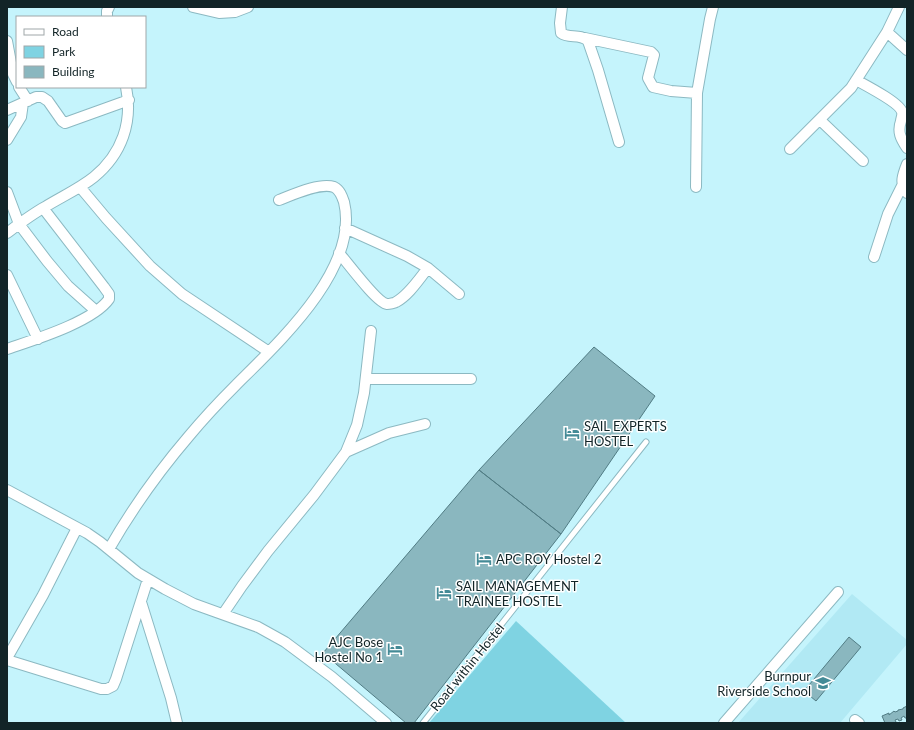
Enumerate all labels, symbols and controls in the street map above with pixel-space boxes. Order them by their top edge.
legend [16,16,146,88]
text: Road [52,24,79,39]
text: Park [52,44,76,59]
text: Building [52,64,95,79]
place label: SAIL EXPERTS HOSTEL [584,418,667,449]
hotel icon: SAIL EXPERTS HOSTEL [563,424,581,442]
hotel icon: APC ROY Hostel 2 [475,550,493,568]
place label: APC ROY Hostel 2 [496,551,602,567]
place label: SAIL MANAGEMENT TRAINEE HOSTEL [456,578,579,609]
hotel icon: SAIL MANAGEMENT TRAINEE HOSTEL [435,584,453,602]
street label: Road within Hostel [427,620,507,714]
place label: AJC Bose Hostel No 1 [314,634,383,665]
hotel icon: AJC Bose Hostel No 1 [386,640,404,658]
place label: Burnpur Riverside School [717,668,811,699]
school or university icon: Burnpur Riverside School [814,674,832,692]

